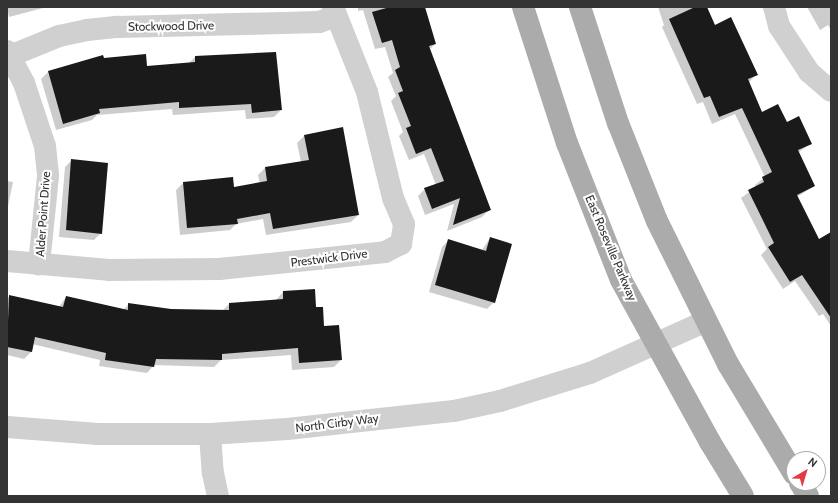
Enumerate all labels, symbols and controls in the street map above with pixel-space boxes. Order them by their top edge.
street label: Stockwood Drive [128,18,214,34]
street label: Alder Point Drive [33,171,53,257]
street label: East Roseville Parkway [582,193,640,303]
street label: Prestwick Drive [290,246,368,270]
street label: North Cirby Way [295,411,379,435]
north arrow [786,451,826,491]
text: N [805,454,820,470]

